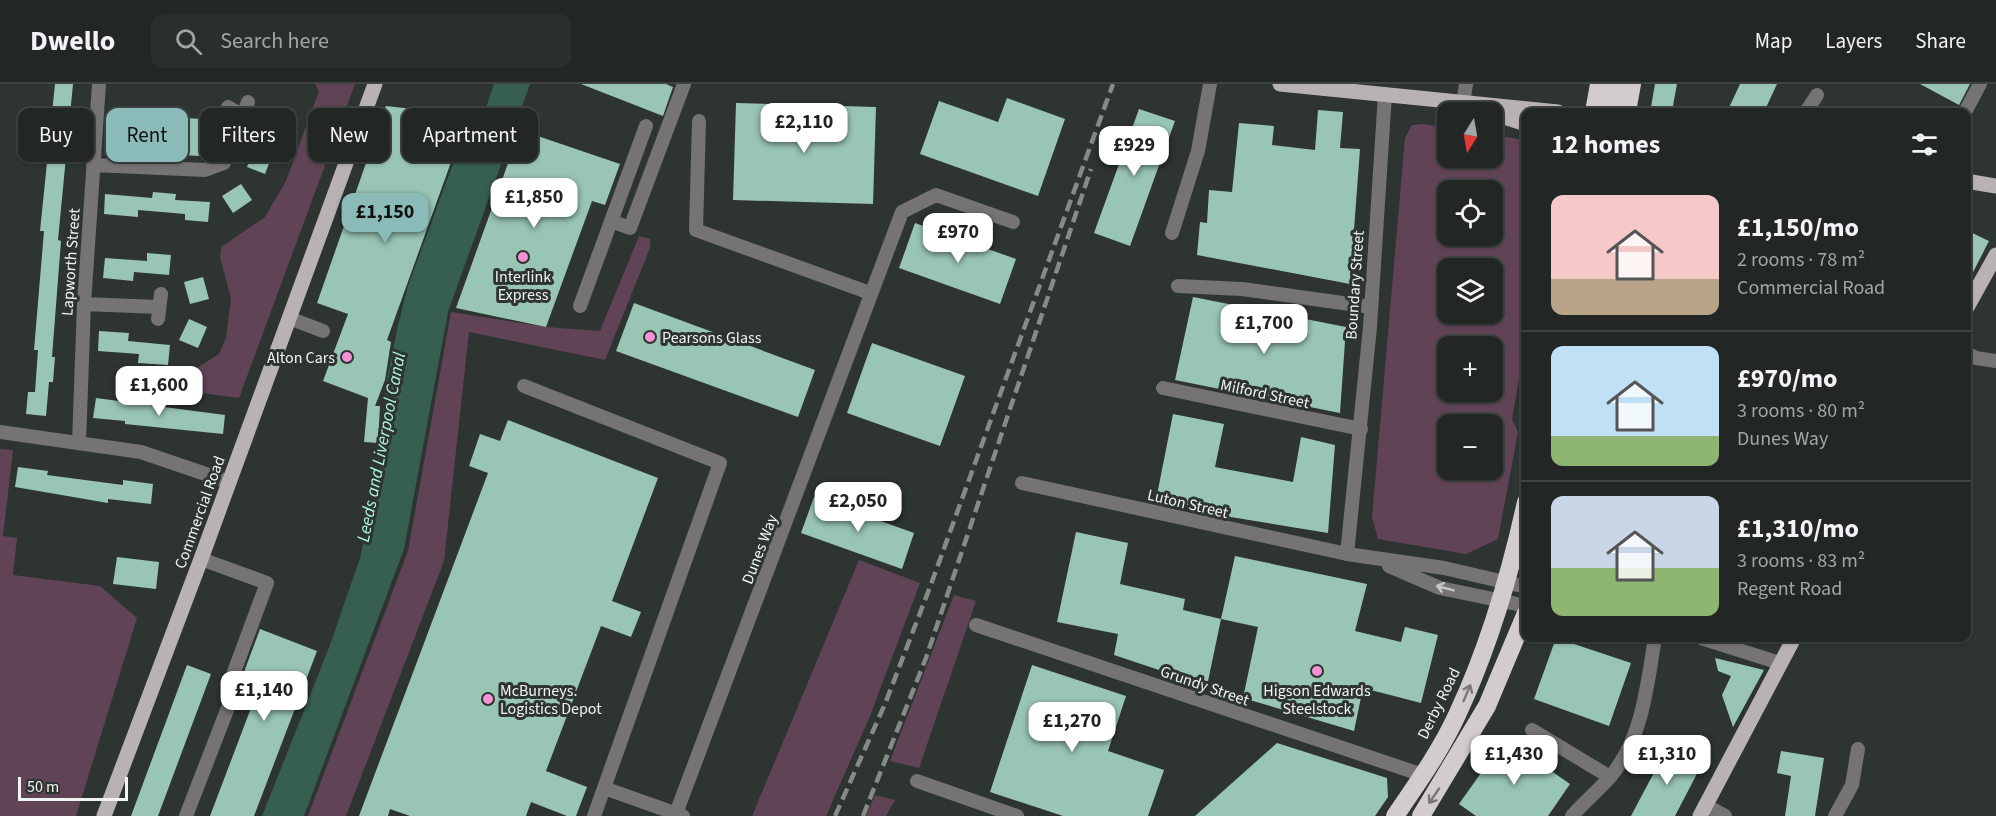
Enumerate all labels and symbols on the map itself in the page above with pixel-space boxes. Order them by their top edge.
north arrow [1437,102,1503,168]
pin: £2,110 [755,103,853,154]
pin: £929 [1098,126,1170,177]
pin: £1,850 [485,178,583,229]
pin: £1,150 [336,193,434,244]
street label: Lapworth Street [56,207,86,317]
pin: £970 [922,213,994,264]
street label: Boundary Street [1340,229,1370,340]
marker: Interlink Express [516,250,530,264]
place label: Interlink Express [495,266,551,306]
pin: £1,700 [1215,304,1313,355]
place label: Pearsons Glass [662,327,762,349]
marker: Pearsons Glass [643,330,657,344]
place label: Alton Cars [267,347,335,369]
marker: Alton Cars [340,350,354,364]
water label: Leeds and Liverpool Canal [351,350,412,544]
pin: £1,600 [110,366,208,417]
street label: Milford Street [1218,374,1312,414]
street label: Commercial Road [169,453,231,572]
pin: £2,050 [809,482,907,533]
street label: Luton Street [1145,484,1231,524]
street label: Dunes Way [737,511,783,587]
one-way arrow [1435,582,1454,593]
street label: Grundy Street [1157,660,1253,712]
marker: Higson Edwards Steelstock [1310,664,1324,678]
street label: Derby Road [1412,664,1466,743]
pin: £1,140 [215,671,313,722]
place label: McBurneys. Logistics Depot [500,680,602,720]
place label: Higson Edwards Steelstock [1263,680,1371,720]
one-way arrow [1462,684,1473,702]
marker: McBurneys. Logistics Depot [481,692,495,706]
pin: £1,270 [1023,702,1121,753]
pin: £1,430 [1465,735,1563,786]
pin: £1,310 [1618,735,1716,786]
scale bar [18,774,128,802]
one-way arrow [1428,788,1440,804]

